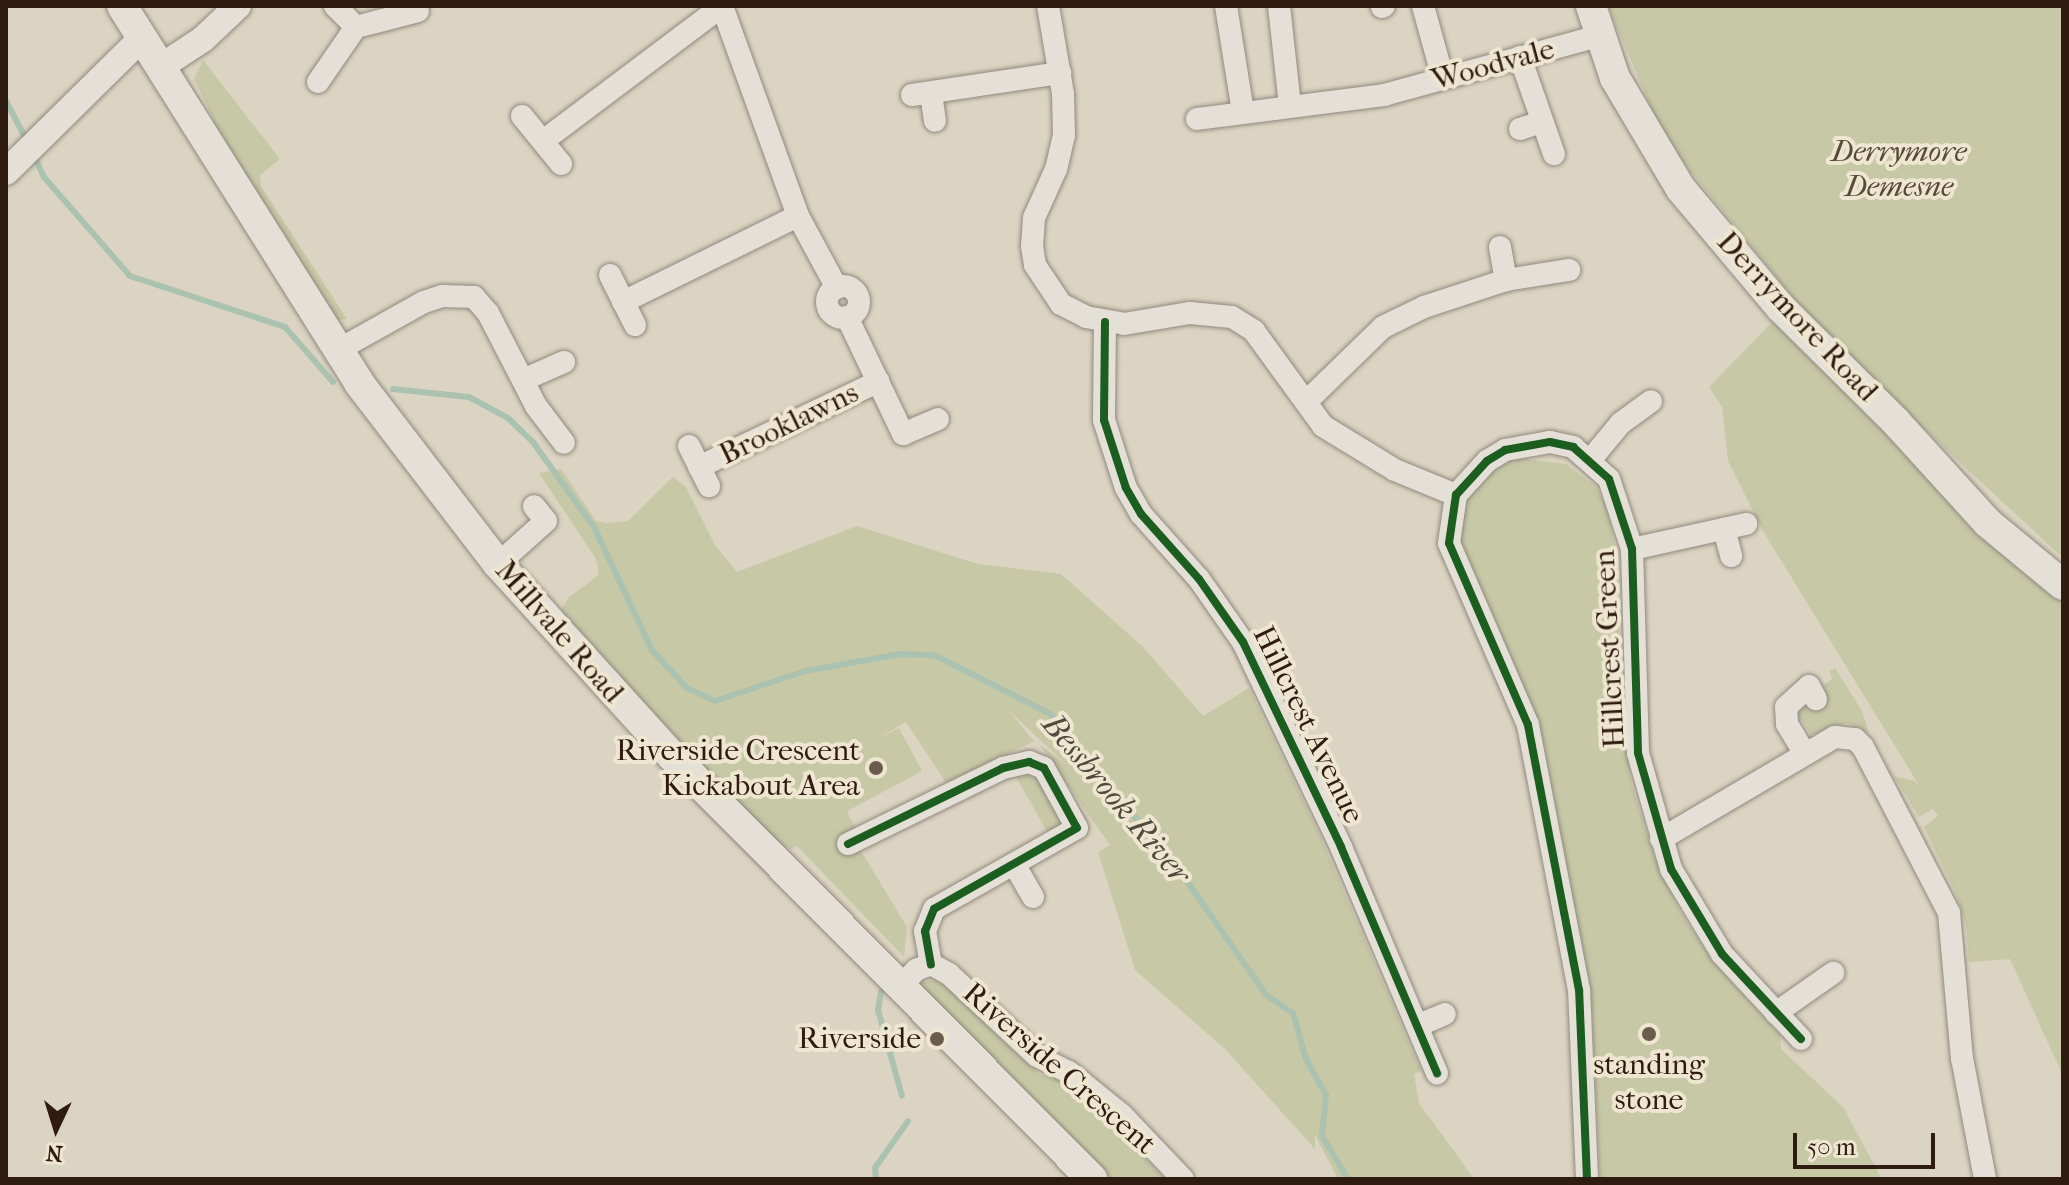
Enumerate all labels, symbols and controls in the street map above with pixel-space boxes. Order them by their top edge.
street label: Woodvale [1428,31,1558,99]
park label: Derrymore Demesne [1831,134,1967,204]
street label: Derrymore Road [1709,224,1885,410]
street label: Brooklawns [714,375,864,473]
street label: Hillcrest Green [1587,549,1633,749]
street label: Millvale Road [487,553,631,711]
street label: Hillcrest Avenue [1245,621,1371,829]
water label: Bessbrook River [1034,706,1198,892]
place label: Riverside Crescent Kickabout Area [616,733,860,804]
marker: Riverside Crescent Kickabout Area [867,759,885,777]
street label: Riverside Crescent [955,975,1163,1163]
place label: Riverside [798,1021,921,1057]
marker: standing stone [1640,1025,1658,1043]
marker: Riverside [928,1030,946,1048]
place label: standing stone [1593,1047,1705,1118]
north arrow [16,1089,96,1169]
scale bar [1797,1117,1939,1167]
text: 50 m [1807,1133,1856,1161]
text: N [45,1139,64,1166]

